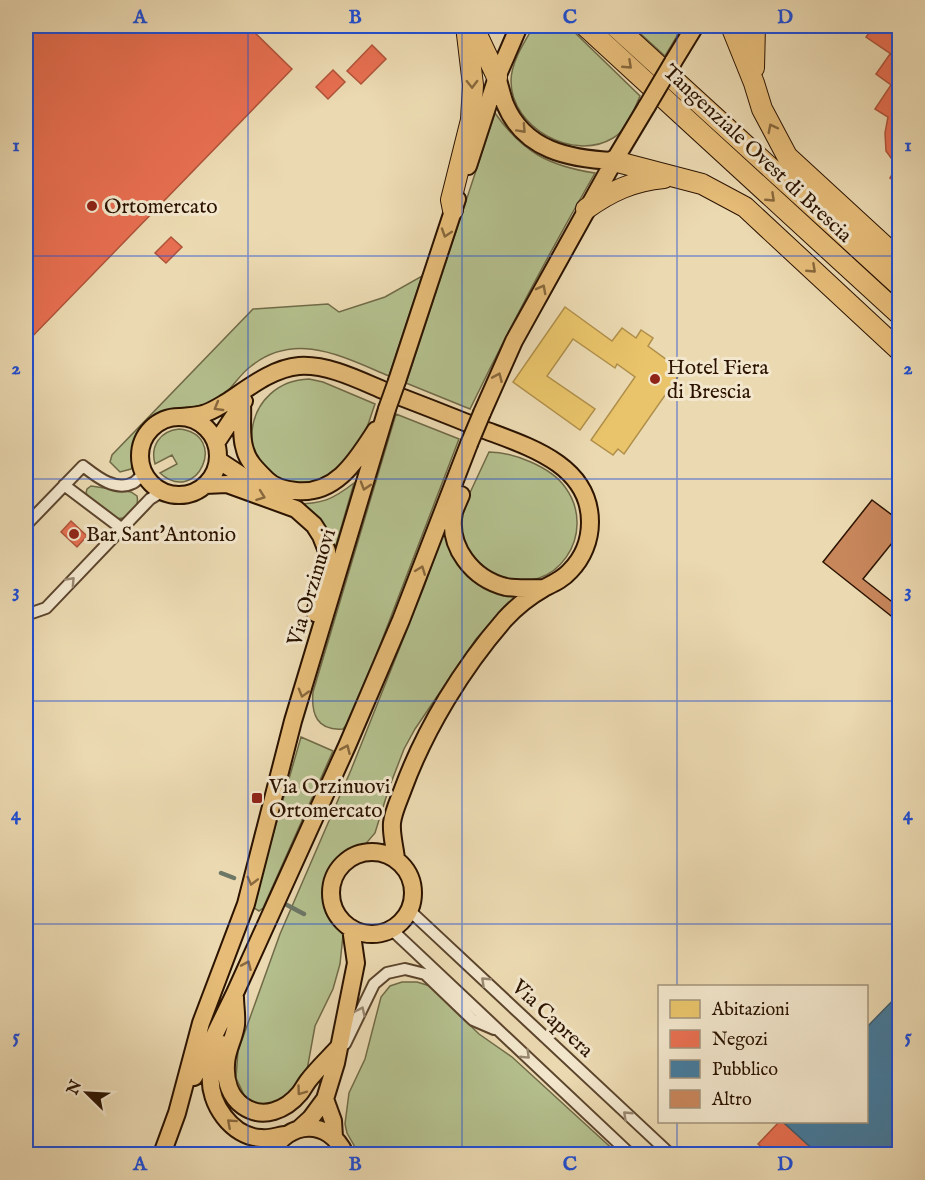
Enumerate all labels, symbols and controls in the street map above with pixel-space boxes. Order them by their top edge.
text: A [132,5,148,30]
text: B [348,5,362,30]
text: C [563,5,577,30]
text: D [777,5,793,30]
one-way arrow [621,58,632,69]
street label: Tangenziale Ovest di Brescia [656,59,858,250]
one-way arrow [466,79,478,88]
one-way arrow [515,122,526,133]
one-way arrow [768,124,779,135]
text: 1 [12,133,20,158]
text: 1 [904,133,912,158]
one-way arrow [765,191,775,202]
place label: Ortomercato [104,194,218,221]
marker: Ortomercato [85,199,99,213]
one-way arrow [441,227,453,238]
one-way arrow [804,261,815,272]
one-way arrow [535,285,546,295]
place label: Hotel Fiera di Brescia [667,355,769,406]
text: 2 [11,356,21,381]
text: 2 [903,356,913,381]
one-way arrow [491,372,503,383]
marker: Hotel Fiera di Brescia [648,372,662,386]
one-way arrow [214,400,224,411]
one-way arrow [360,480,372,491]
one-way arrow [255,489,266,502]
place label: Bar Sant'Antonio [86,522,236,549]
street label: Via Orzinuovi [281,525,343,650]
marker: Bar Sant'Antonio [67,527,81,541]
one-way arrow [413,565,426,575]
one-way arrow [64,578,75,588]
text: 3 [12,579,20,604]
text: 3 [904,579,912,604]
one-way arrow [298,687,310,698]
one-way arrow [338,745,350,756]
place label: Via Orzinuovi Ortomercato [268,774,390,825]
marker: Via Orzinuovi Ortomercato [250,791,264,805]
text: 4 [11,802,22,827]
text: 4 [903,802,914,827]
one-way arrow [247,876,260,886]
one-way arrow [240,961,252,972]
street label: Via Caprera [505,974,599,1065]
one-way arrow [482,977,492,988]
legend [658,985,868,1123]
text: Abitazioni [711,999,790,1022]
one-way arrow [353,1006,365,1017]
text: 5 [12,1024,20,1049]
text: 5 [904,1024,912,1049]
text: Negozi [712,1029,768,1052]
one-way arrow [519,1048,529,1059]
text: Pubblico [712,1059,778,1082]
north arrow [57,1063,117,1123]
text: N [63,1077,87,1099]
one-way arrow [297,1084,308,1095]
text: Altro [711,1089,752,1112]
one-way arrow [624,1111,635,1122]
one-way arrow [227,1119,238,1130]
text: A [132,1152,148,1177]
text: B [348,1152,362,1177]
text: C [563,1152,577,1177]
text: D [777,1152,793,1177]

